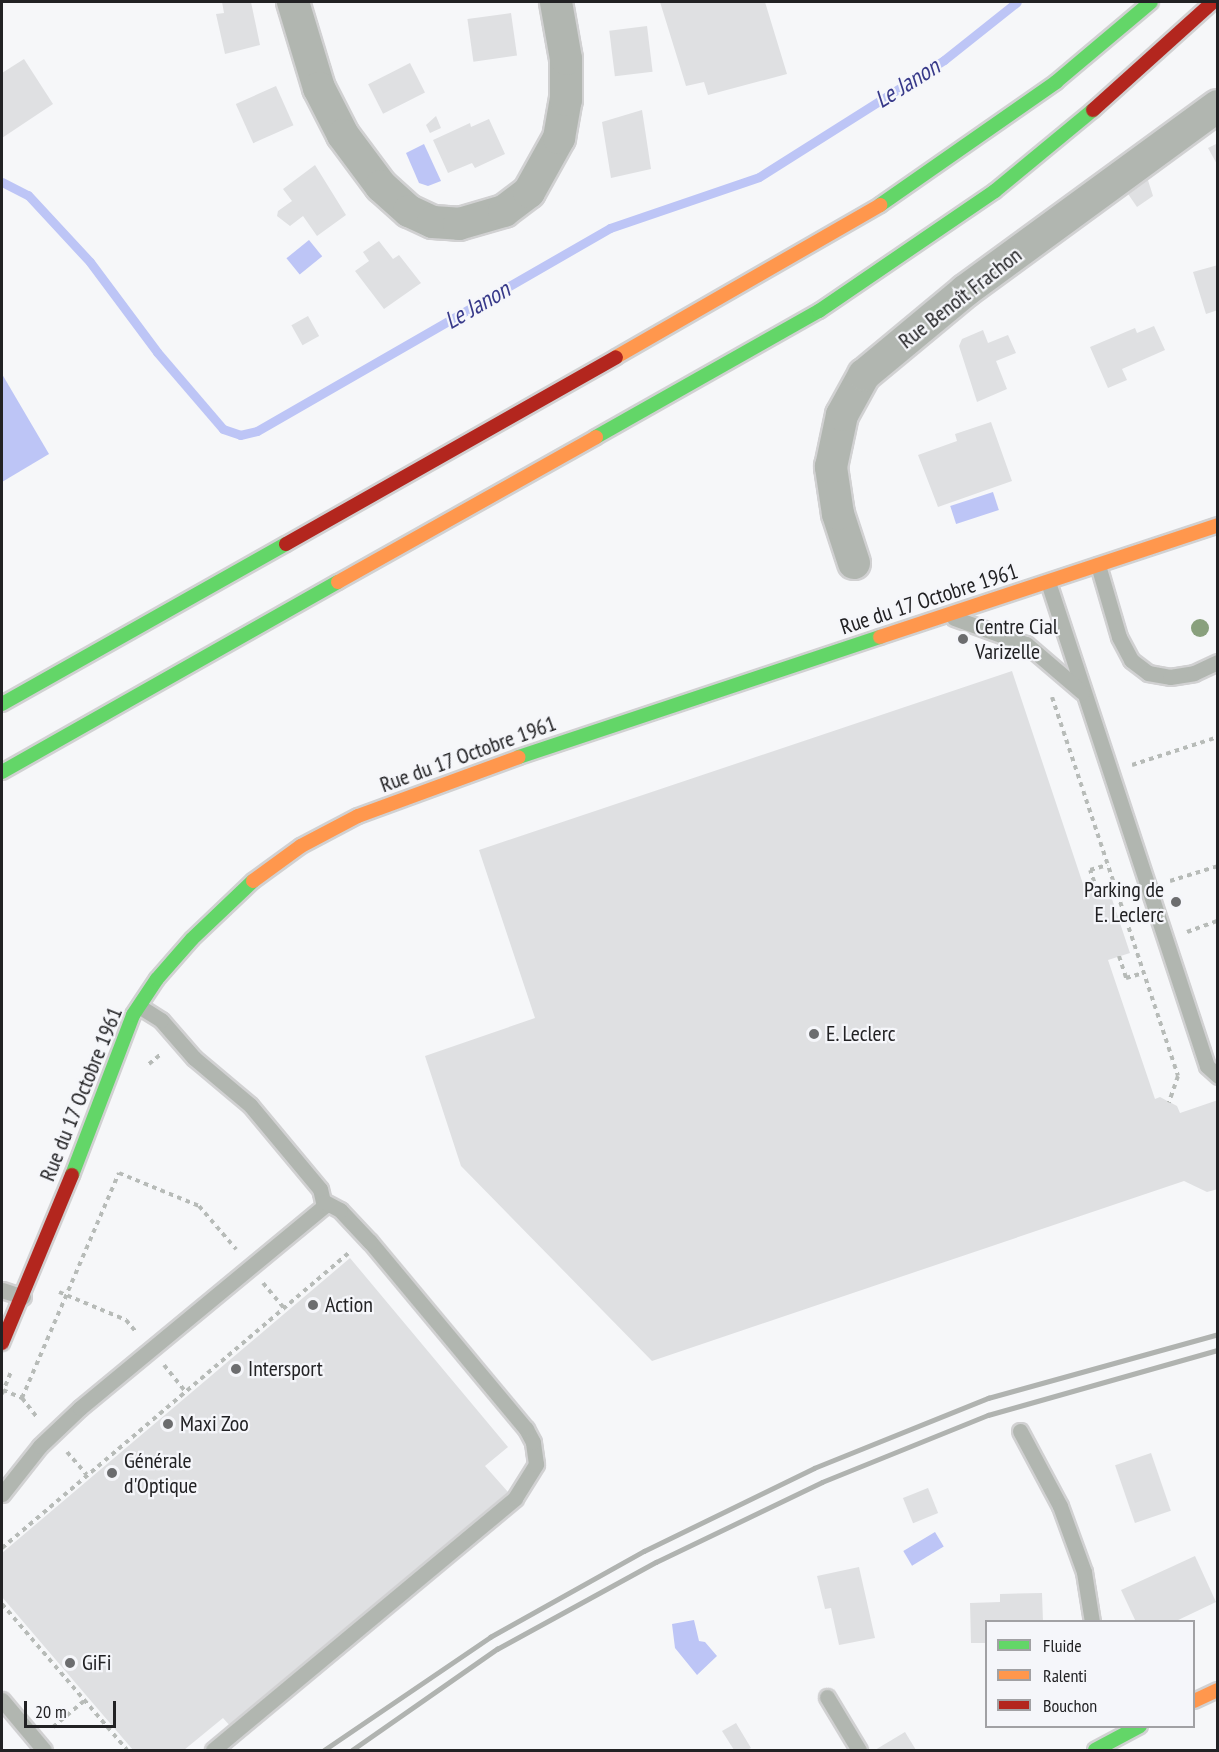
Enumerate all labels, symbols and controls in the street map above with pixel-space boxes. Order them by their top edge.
water label: Le Janon [869,52,945,114]
street label: Rue Benoît Frachon [893,242,1027,354]
water label: Le Janon [439,275,515,335]
street label: Rue du 17 Octobre 1961 [836,558,1022,640]
place label: Centre Cial Varizelle [975,613,1058,664]
marker: Centre Cial Varizelle [956,632,970,646]
street label: Rue du 17 Octobre 1961 [376,710,560,798]
place label: Parking de E. Leclerc [1084,876,1164,927]
marker: Parking de E. Leclerc [1169,895,1183,909]
street label: Rue du 17 Octobre 1961 [34,1003,128,1185]
place label: E. Leclerc [826,1021,897,1047]
marker: E. Leclerc [807,1027,821,1041]
place label: Action [325,1292,373,1318]
marker: Action [306,1298,320,1312]
place label: Intersport [248,1356,323,1382]
marker: Intersport [229,1362,243,1376]
place label: Maxi Zoo [180,1411,249,1437]
marker: Maxi Zoo [161,1417,175,1431]
place label: Générale d'Optique [124,1447,197,1498]
marker: Générale d'Optique [105,1466,119,1480]
legend [985,1620,1195,1728]
text: Fluide [1043,1634,1082,1657]
place label: GiFi [82,1650,111,1676]
marker: GiFi [63,1656,77,1670]
text: Ralenti [1043,1664,1087,1687]
scale bar [27,1689,118,1727]
text: Bouchon [1043,1694,1097,1717]
text: 20 m [35,1700,67,1723]

